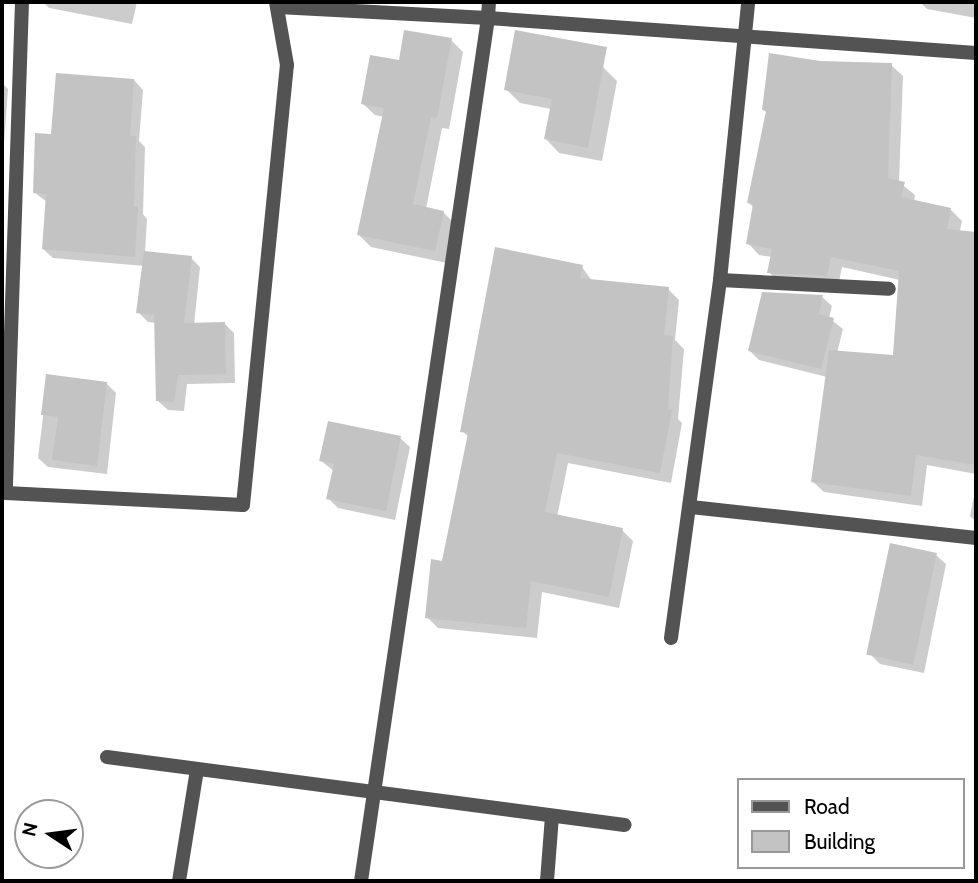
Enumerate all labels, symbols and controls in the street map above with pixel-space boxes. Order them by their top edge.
legend [736,778,964,869]
text: Road [804,794,850,819]
north arrow [14,799,84,869]
text: N [17,820,43,839]
text: Building [804,829,875,854]

